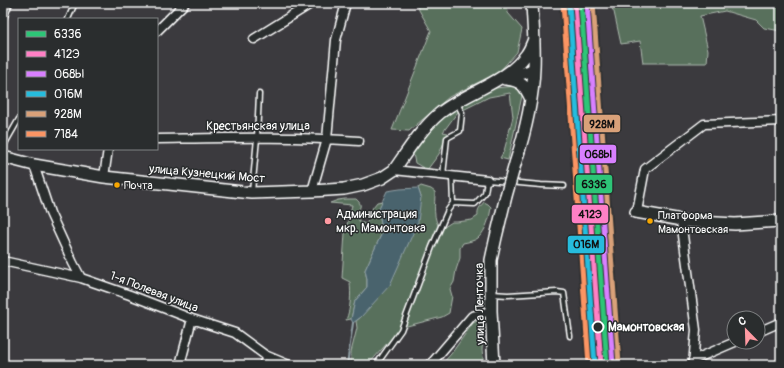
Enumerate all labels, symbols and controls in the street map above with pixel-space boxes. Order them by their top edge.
legend [18,18,158,150]
text: 6336 [54,27,81,42]
text: 412Э [54,47,80,62]
text: 068Ы [54,67,84,82]
text: 016М [54,87,83,102]
text: 928М [54,107,82,122]
line badge: 928М [583,114,621,133]
text: 928М [589,118,615,131]
street label: Крестьянская улица [206,119,310,134]
text: 7184 [54,127,78,142]
line badge: 068Ы [579,144,617,164]
text: 068Ы [584,148,612,161]
street label: улица Кузнецкий Мост [147,161,266,187]
line badge: 6336 [575,174,613,194]
text: 6336 [581,178,607,191]
place label: Почта [124,179,153,192]
marker: Почта [112,180,122,190]
line badge: 412Э [571,204,609,224]
place label: Администрация мкр. Мамонтовка [336,207,426,236]
text: 412Э [577,208,602,221]
place label: Платформа Мамонтовская [658,209,728,236]
marker: Администрация мкр. Мамонтовка [323,216,333,226]
marker: Платформа Мамонтовская [645,216,655,226]
line badge: 016М [567,235,605,254]
text: 016М [573,238,599,251]
street label: улица Ленточка [472,263,488,346]
street label: 1-я Полевая улица [108,268,201,316]
north arrow [726,310,766,350]
text: С [737,314,748,329]
marker: Мамонтовская [591,320,605,334]
place label: Мамонтовская [608,320,685,335]

